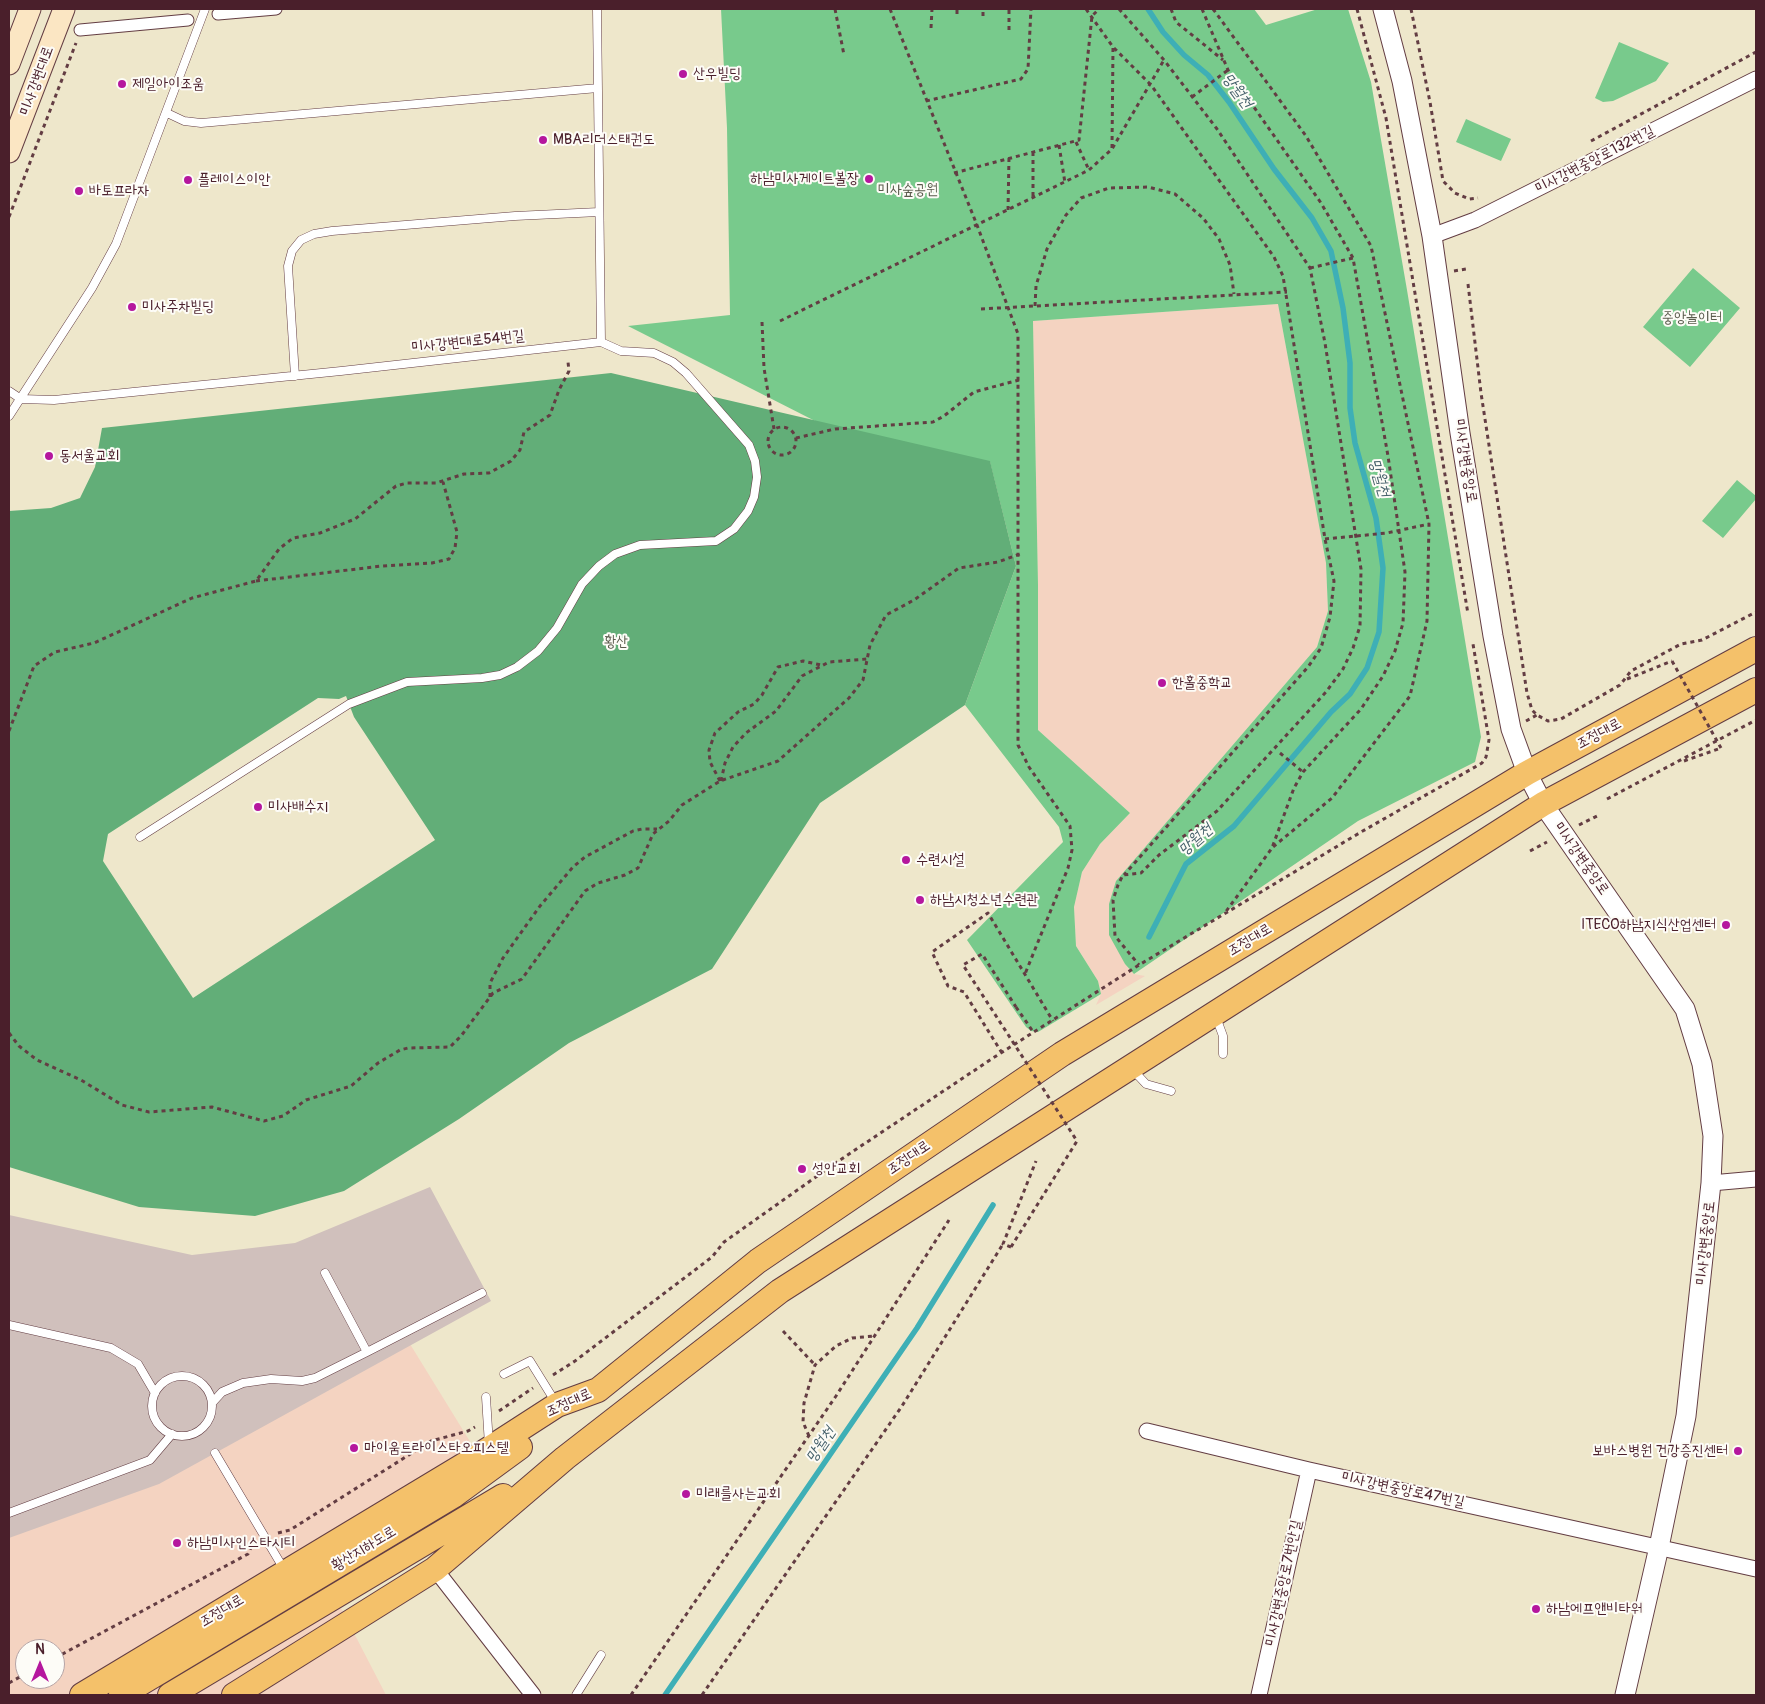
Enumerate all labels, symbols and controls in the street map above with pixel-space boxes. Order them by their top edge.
street label: 미사강변대로 [16,44,58,118]
place label: 산우빌딩 [693,65,741,83]
marker: 산우빌딩 [677,68,689,80]
water label: 망월천 [1218,70,1256,112]
place label: 제일아이조움 [132,75,204,93]
marker: 제일아이조움 [116,78,128,90]
street label: 미사강변중앙로132번길 [1532,122,1658,198]
place label: MBA리더스태권도 [553,131,654,149]
marker: MBA리더스태권도 [537,134,549,146]
place label: 하남미사게이트볼장 [750,170,859,188]
place label: 플레이스이안 [198,171,270,189]
marker: 하남미사게이트볼장 [863,173,875,185]
marker: 플레이스이안 [182,174,194,186]
park label: 미사숲공원 [878,181,938,199]
place label: 바토프라자 [89,182,149,200]
marker: 바토프라자 [73,185,85,197]
place label: 미사주차빌딩 [142,298,214,316]
marker: 미사주차빌딩 [126,301,138,313]
park label: 중앙놀이터 [1662,309,1722,327]
street label: 미사강변대로54번길 [411,327,525,357]
street label: 미사강변중앙로 [1450,418,1480,504]
place label: 동서울교회 [59,447,119,465]
marker: 동서울교회 [43,450,55,462]
water label: 망월천 [1364,457,1394,499]
park label: 황산 [604,633,628,651]
place label: 한홀중학교 [1172,674,1232,692]
marker: 한홀중학교 [1156,677,1168,689]
street label: 조정대로 [1573,715,1625,753]
place label: 미사배수지 [268,798,328,816]
marker: 미사배수지 [252,801,264,813]
street label: 미사강변중앙로 [1549,819,1613,899]
water label: 망월천 [1175,820,1217,860]
place label: 수련시설 [916,851,964,869]
marker: 수련시설 [900,854,912,866]
place label: 하남시청소년수련관 [930,891,1039,909]
marker: 하남시청소년수련관 [914,894,926,906]
place label: ITECO하남지식산업센터 [1581,916,1716,934]
marker: ITECO하남지식산업센터 [1720,919,1732,931]
street label: 조정대로 [1225,920,1275,960]
street label: 조정대로 [884,1137,934,1179]
place label: 성안교회 [812,1160,860,1178]
marker: 성안교회 [796,1163,808,1175]
street label: 미사강변중앙로 [1693,1200,1719,1286]
street label: 조정대로 [543,1385,595,1421]
water label: 망월천 [802,1424,840,1466]
place label: 마이움트라이스타오피스텔 [364,1439,509,1457]
marker: 마이움트라이스타오피스텔 [348,1442,360,1454]
place label: 보바스병원 건강증진센터 [1592,1442,1728,1460]
marker: 보바스병원 건강증진센터 [1732,1445,1744,1457]
street label: 미사강변중앙로47번길 [1340,1468,1466,1512]
place label: 미래를사는교회 [696,1485,780,1503]
marker: 미래를사는교회 [680,1488,692,1500]
street label: 미사강변중앙로7번안길 [1262,1518,1306,1648]
street label: 황산지하도로 [328,1523,400,1575]
place label: 하남미사인스타시티 [187,1534,296,1552]
marker: 하남미사인스타시티 [171,1537,183,1549]
street label: 조정대로 [197,1591,247,1631]
place label: 하남에프앤비타워 [1546,1600,1643,1618]
marker: 하남에프앤비타워 [1530,1603,1542,1615]
north arrow [15,1639,65,1689]
text: N [35,1641,45,1658]

